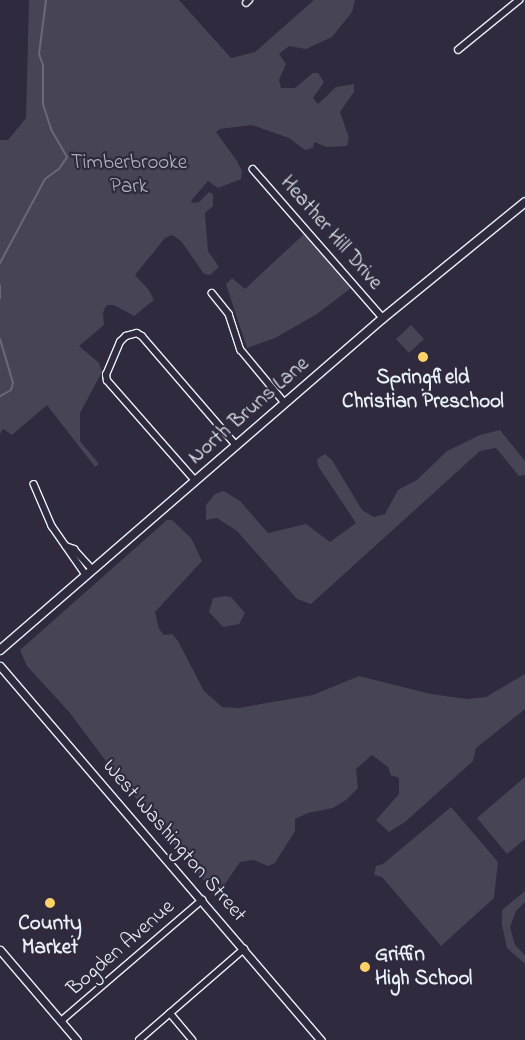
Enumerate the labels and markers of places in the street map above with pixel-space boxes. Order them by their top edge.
marker: Springfield Christian Preschool [417,351,429,363]
place label: Springfield Christian Preschool [342,365,504,415]
marker: County Market [44,897,56,909]
place label: County Market [18,911,82,961]
place label: Griffin High School [375,942,472,992]
marker: Griffin High School [359,961,371,973]

